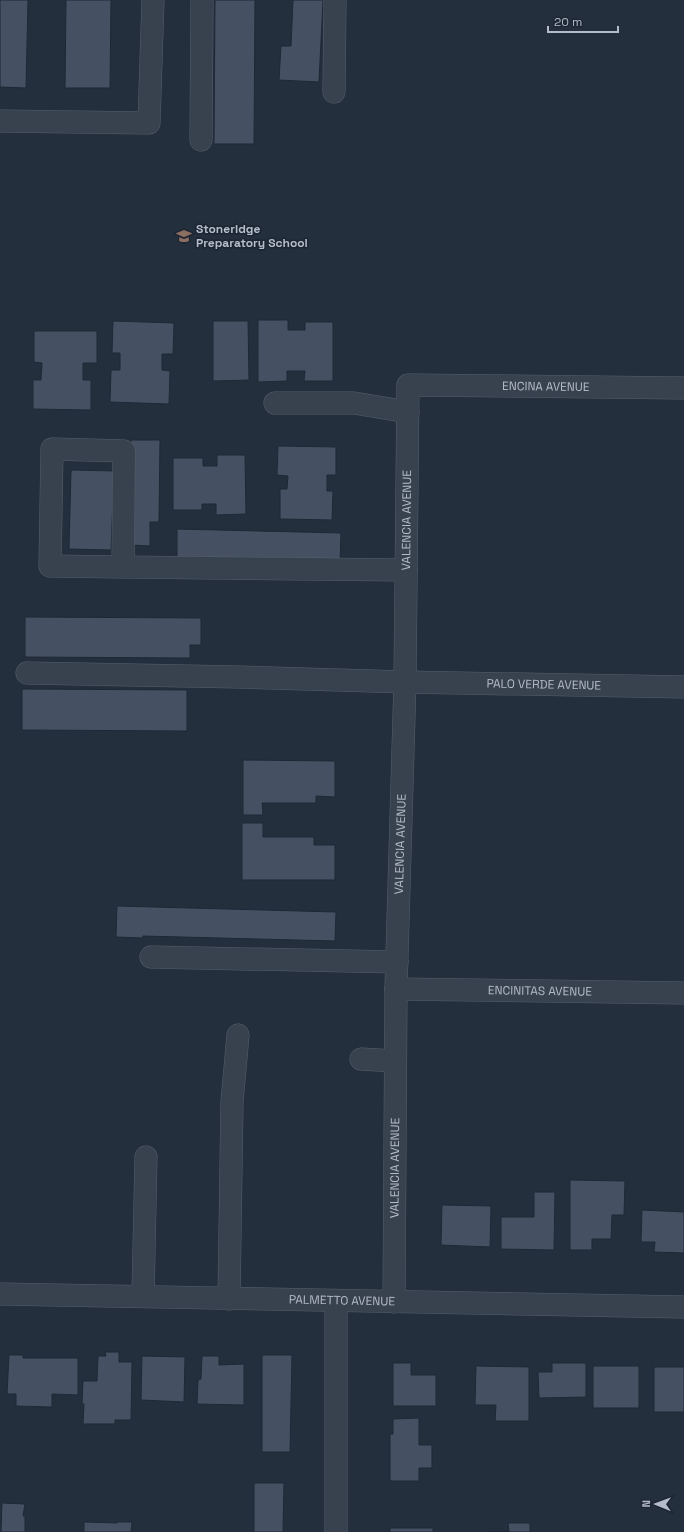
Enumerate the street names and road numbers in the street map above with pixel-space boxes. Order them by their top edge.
street label: ENCINA AVENUE [502,378,590,395]
street label: VALENCIA AVENUE [398,470,415,570]
street label: PALO VERDE AVENUE [486,675,602,694]
street label: VALENCIA AVENUE [391,793,410,895]
street label: ENCINITAS AVENUE [488,982,592,1000]
street label: VALENCIA AVENUE [387,1117,403,1218]
street label: PALMETTO AVENUE [289,1291,396,1310]

